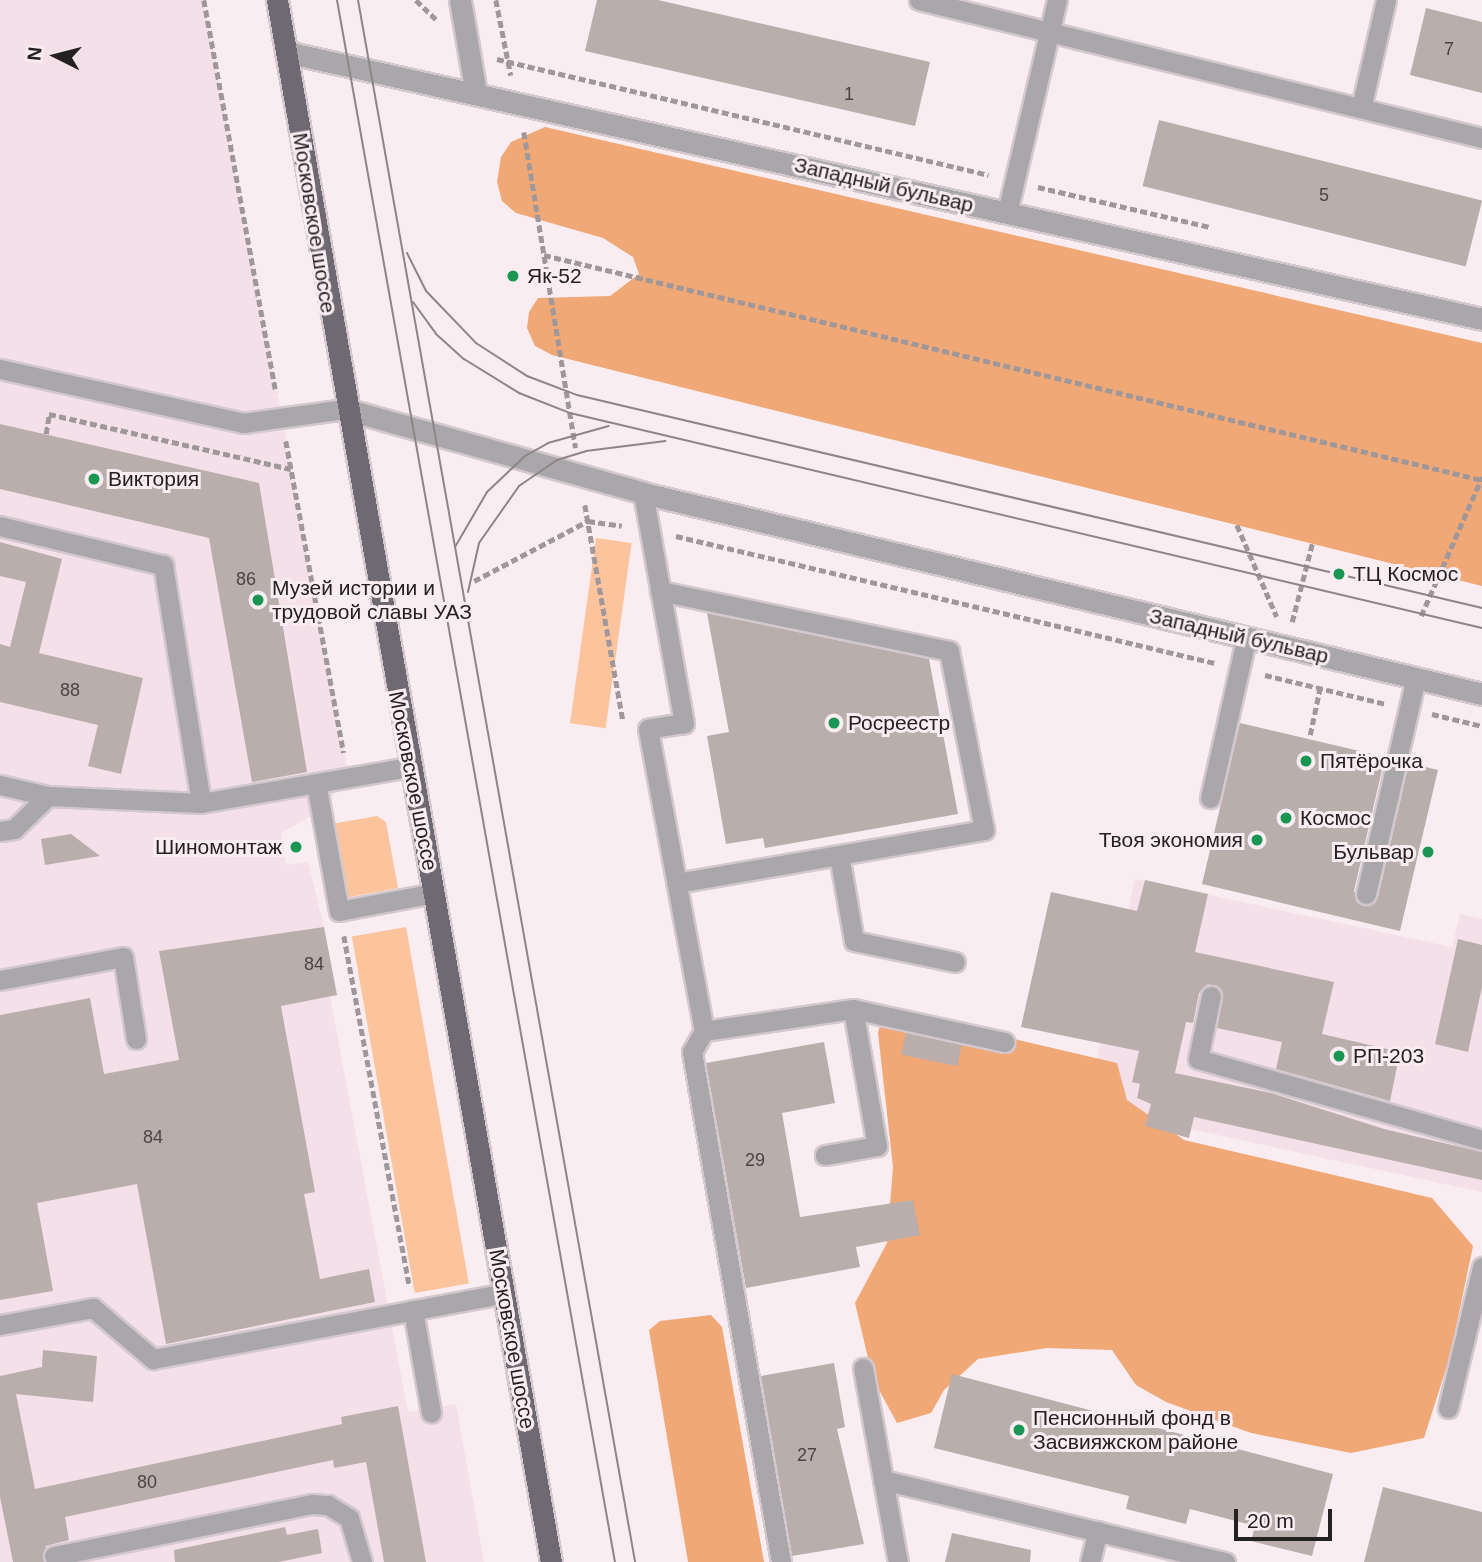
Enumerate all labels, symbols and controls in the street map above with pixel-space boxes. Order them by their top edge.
north arrow [21,21,91,91]
house number: 7 [1444,38,1454,60]
text: N [23,46,46,62]
house number: 1 [844,83,854,105]
street label: Московское шоссе [287,131,341,315]
street label: Западный бульвар [792,152,976,218]
house number: 5 [1319,184,1329,206]
place label: Як-52 [527,263,582,289]
marker: Як-52 [505,268,521,284]
place label: Виктория [108,466,199,492]
marker: Виктория [86,471,102,487]
place label: ТЦ Космос [1353,561,1458,587]
marker: ТЦ Космос [1331,566,1347,582]
house number: 86 [236,568,256,590]
place label: Музей истории и трудовой славы УАЗ [272,575,472,625]
marker: Музей истории и трудовой славы УАЗ [250,592,266,608]
street label: Западный бульвар [1147,603,1331,669]
house number: 88 [60,679,80,701]
street label: Московское шоссе [383,689,443,873]
place label: Росреестр [848,710,950,736]
marker: Росреестр [826,715,842,731]
place label: Пятёрочка [1320,748,1423,774]
marker: Пятёрочка [1298,753,1314,769]
place label: Космос [1300,805,1371,831]
marker: Космос [1278,810,1294,826]
place label: Твоя экономия [1099,827,1243,853]
marker: Твоя экономия [1249,832,1265,848]
place label: Шиномонтаж [155,834,282,860]
marker: Шиномонтаж [288,839,304,855]
place label: Бульвар [1333,839,1414,865]
marker: Бульвар [1420,844,1436,860]
house number: 84 [304,953,324,975]
place label: РП-203 [1353,1043,1424,1069]
marker: РП-203 [1331,1048,1347,1064]
house number: 84 [143,1126,163,1148]
house number: 29 [745,1149,765,1171]
street label: Московское шоссе [484,1247,540,1431]
place label: Пенсионный фонд в Засвияжском районе [1033,1405,1238,1455]
marker: Пенсионный фонд в Засвияжском районе [1011,1422,1027,1438]
house number: 27 [797,1444,817,1466]
house number: 80 [137,1471,157,1493]
scale bar [1237,1496,1335,1540]
text: 20 m [1247,1509,1294,1532]

